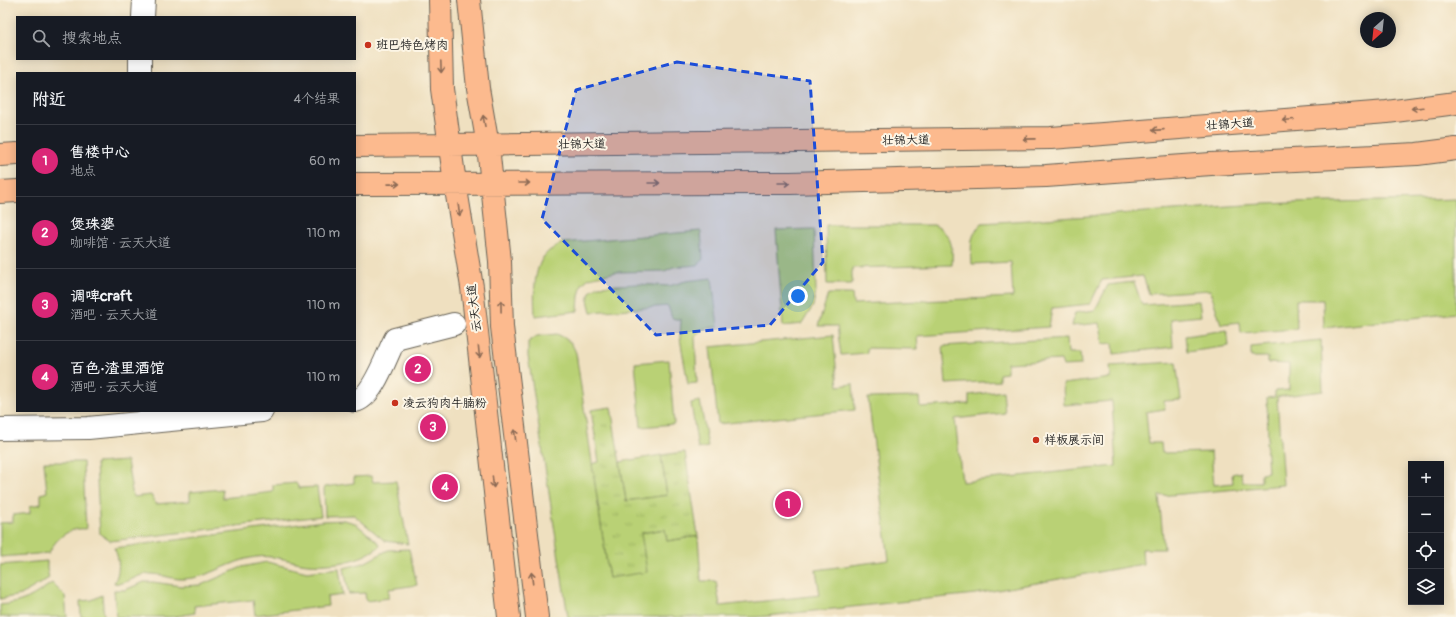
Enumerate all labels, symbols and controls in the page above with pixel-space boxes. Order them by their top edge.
north arrow [1360,12,1396,48]
search box [16,16,356,60]
icon: search [30,27,52,49]
text: 搜索地点 [62,29,122,48]
place label: 班巴特色烤肉 [376,38,448,53]
marker: 班巴特色烤肉 [363,40,373,50]
one-way arrow [438,60,445,73]
text: 附近 [32,89,66,110]
text: 4个结果 [293,91,340,107]
one-way arrow [1411,104,1424,112]
one-way arrow [479,115,487,128]
street label: 壮锦大道 [1206,115,1255,134]
one-way arrow [1282,116,1295,123]
one-way arrow [1152,126,1165,133]
street label: 壮锦大道 [882,133,930,148]
one-way arrow [1023,135,1036,142]
street label: 壮锦大道 [558,137,606,152]
text: 售楼中心 [70,143,130,162]
text: 1 [42,153,48,169]
text: 60 m [309,153,340,169]
text: 地点 [70,163,96,179]
one-way arrow [517,179,530,187]
one-way arrow [647,179,660,187]
one-way arrow [777,179,790,187]
one-way arrow [387,180,400,187]
one-way arrow [455,203,463,216]
text: 煲珠婆 [70,215,115,234]
text: 2 [41,225,49,241]
text: 110 m [307,225,340,241]
text: 咖啡馆 · 云天大道 [70,235,171,251]
street label: 云天大道 [464,283,485,333]
your location [788,286,808,306]
text: 调啤craft [70,287,132,306]
text: 3 [41,297,49,313]
text: 110 m [307,297,340,313]
one-way arrow [497,300,505,313]
text: 酒吧 · 云天大道 [70,307,158,323]
one-way arrow [475,345,483,358]
pin: 2 [405,354,431,384]
text: 百色·渣里酒馆 [70,359,165,378]
text: 4 [41,369,49,385]
text: 110 m [307,369,340,385]
text: 酒吧 · 云天大道 [70,379,158,395]
place label: 凌云狗肉牛腩粉 [403,396,487,411]
marker: 凌云狗肉牛腩粉 [390,398,400,408]
pin: 3 [420,412,446,442]
one-way arrow [511,429,519,442]
place label: 样板展示间 [1044,433,1104,448]
marker: 样板展示间 [1031,435,1041,445]
map controls [1408,461,1444,605]
button: + [1408,461,1444,497]
pin: 4 [432,472,458,502]
one-way arrow [489,475,497,488]
pin: 1 [775,489,801,519]
button: − [1408,497,1444,533]
button: locate [1408,533,1444,569]
button: layers [1408,569,1444,605]
one-way arrow [528,572,536,585]

